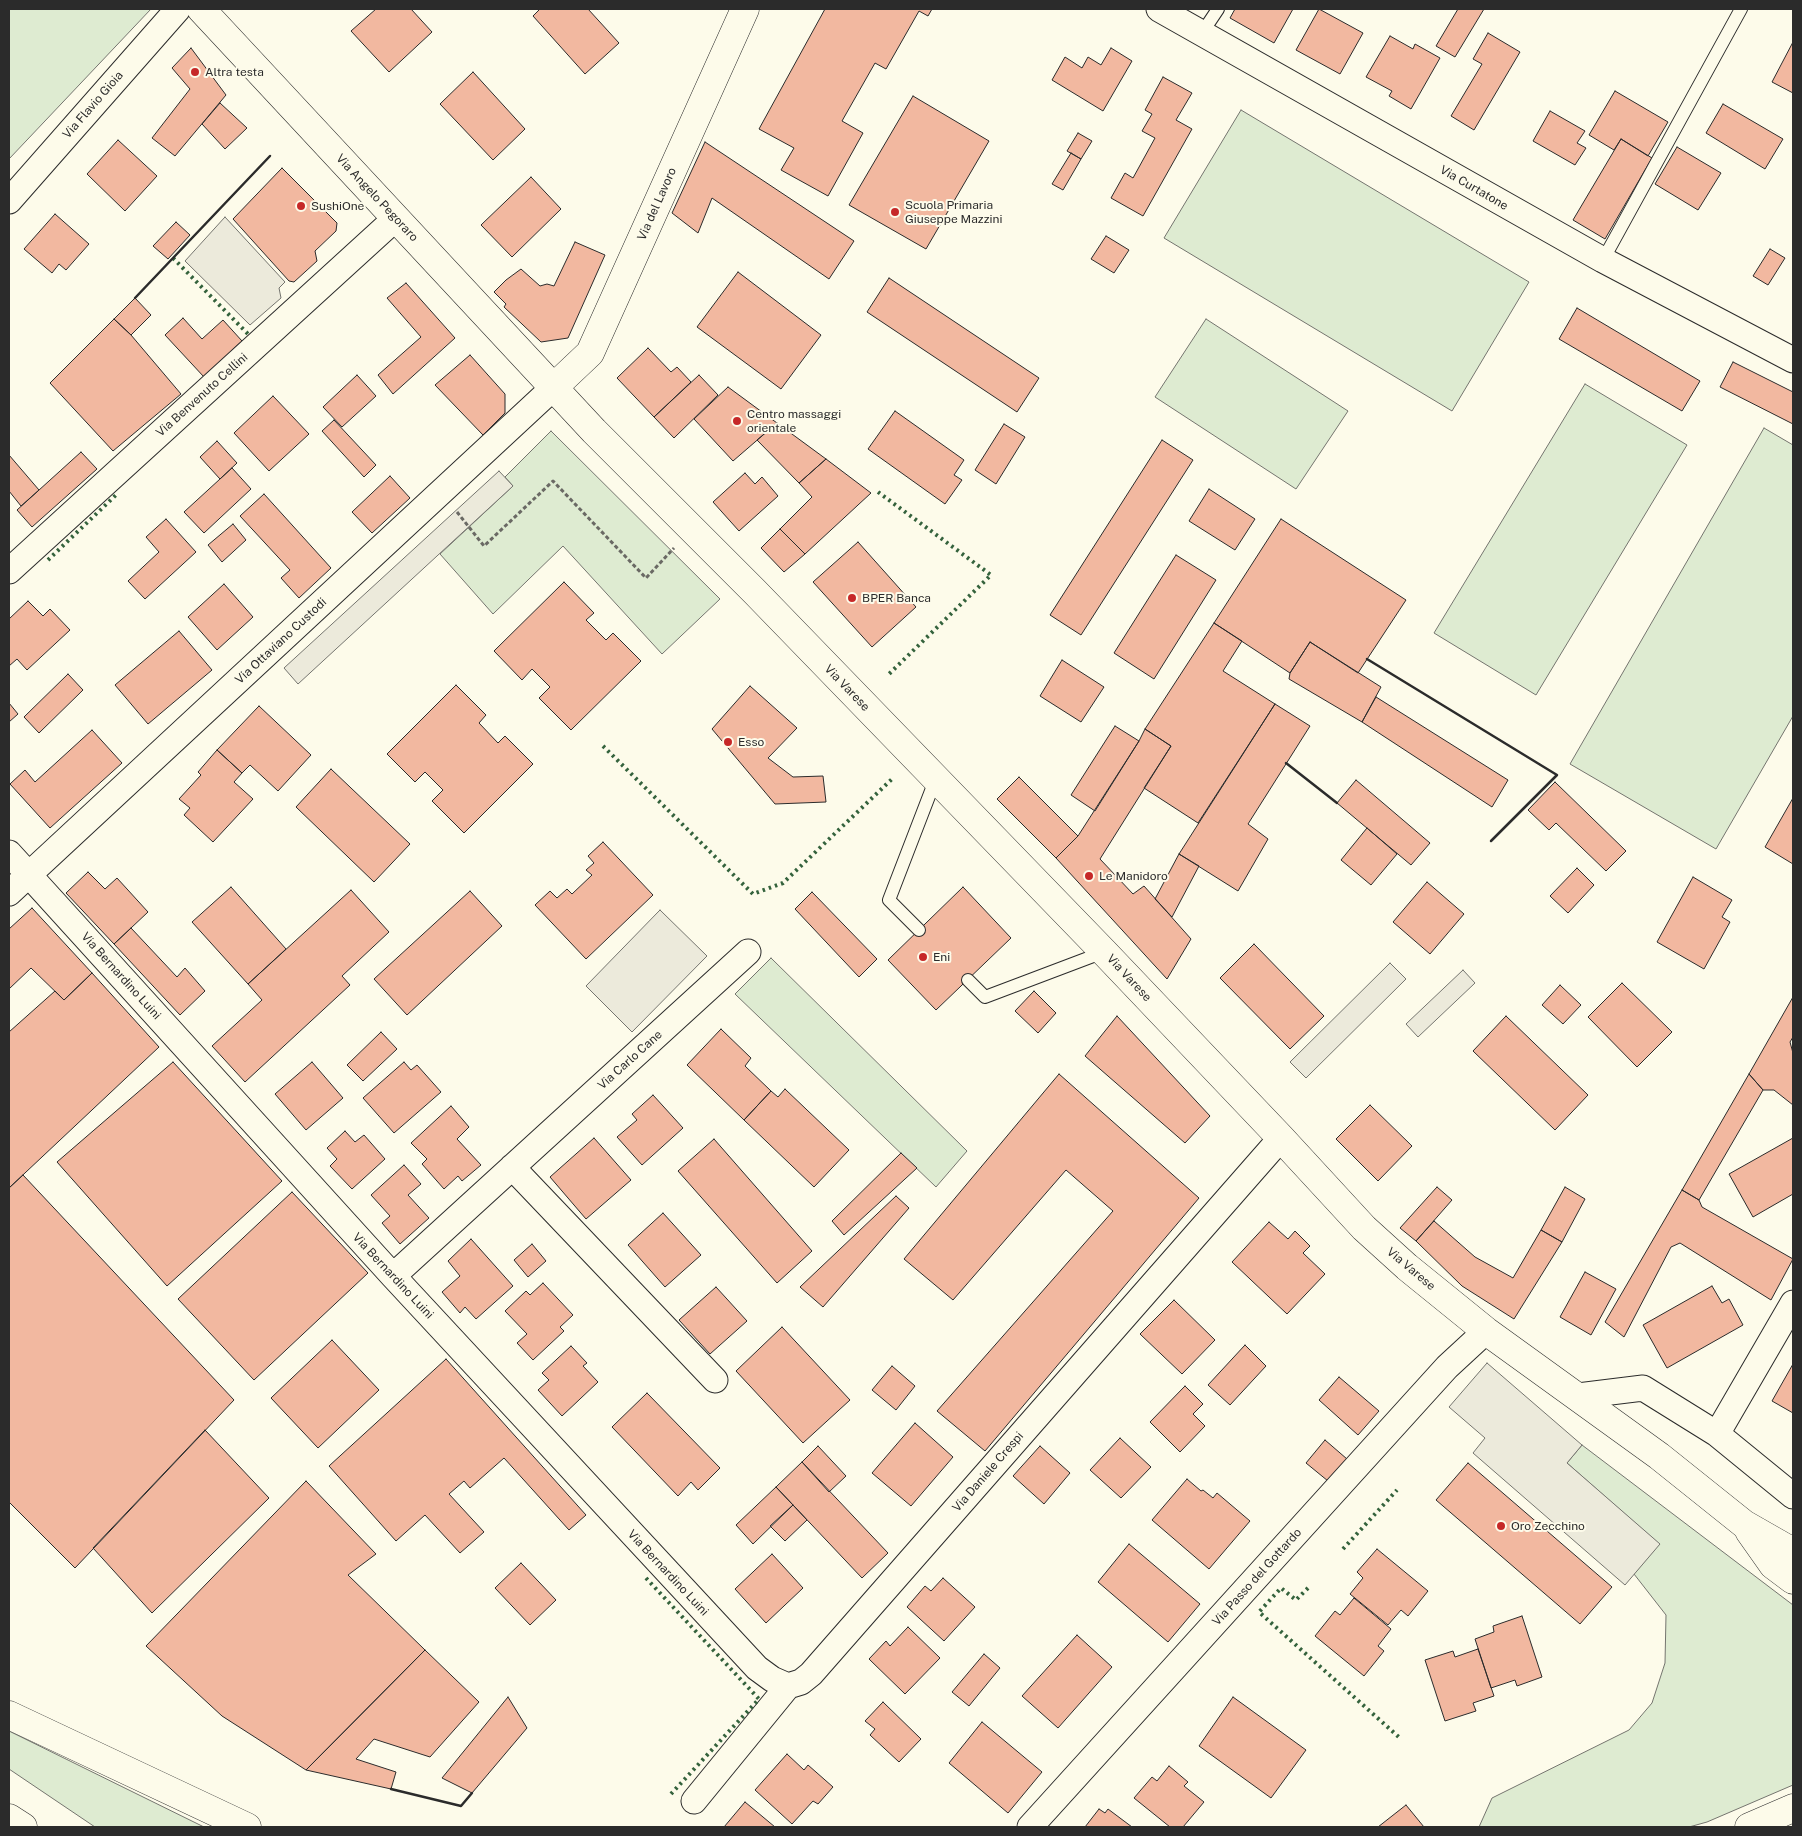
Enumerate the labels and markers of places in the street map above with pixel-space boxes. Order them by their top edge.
place label: Altra testa [205,65,264,79]
marker: Altra testa [189,66,201,78]
place label: Scuola Primaria Giuseppe Mazzini [905,198,1002,226]
place label: SushiOne [311,199,364,213]
marker: SushiOne [295,200,307,212]
marker: Scuola Primaria Giuseppe Mazzini [889,206,901,218]
place label: Centro massaggi orientale [747,407,841,435]
marker: Centro massaggi orientale [731,415,743,427]
place label: BPER Banca [862,591,931,605]
marker: BPER Banca [846,592,858,604]
place label: Esso [738,735,764,749]
marker: Esso [722,736,734,748]
place label: Le Manidoro [1099,869,1168,883]
marker: Le Manidoro [1083,870,1095,882]
place label: Eni [933,950,950,964]
marker: Eni [917,951,929,963]
place label: Oro Zecchino [1511,1519,1585,1533]
marker: Oro Zecchino [1495,1520,1507,1532]

